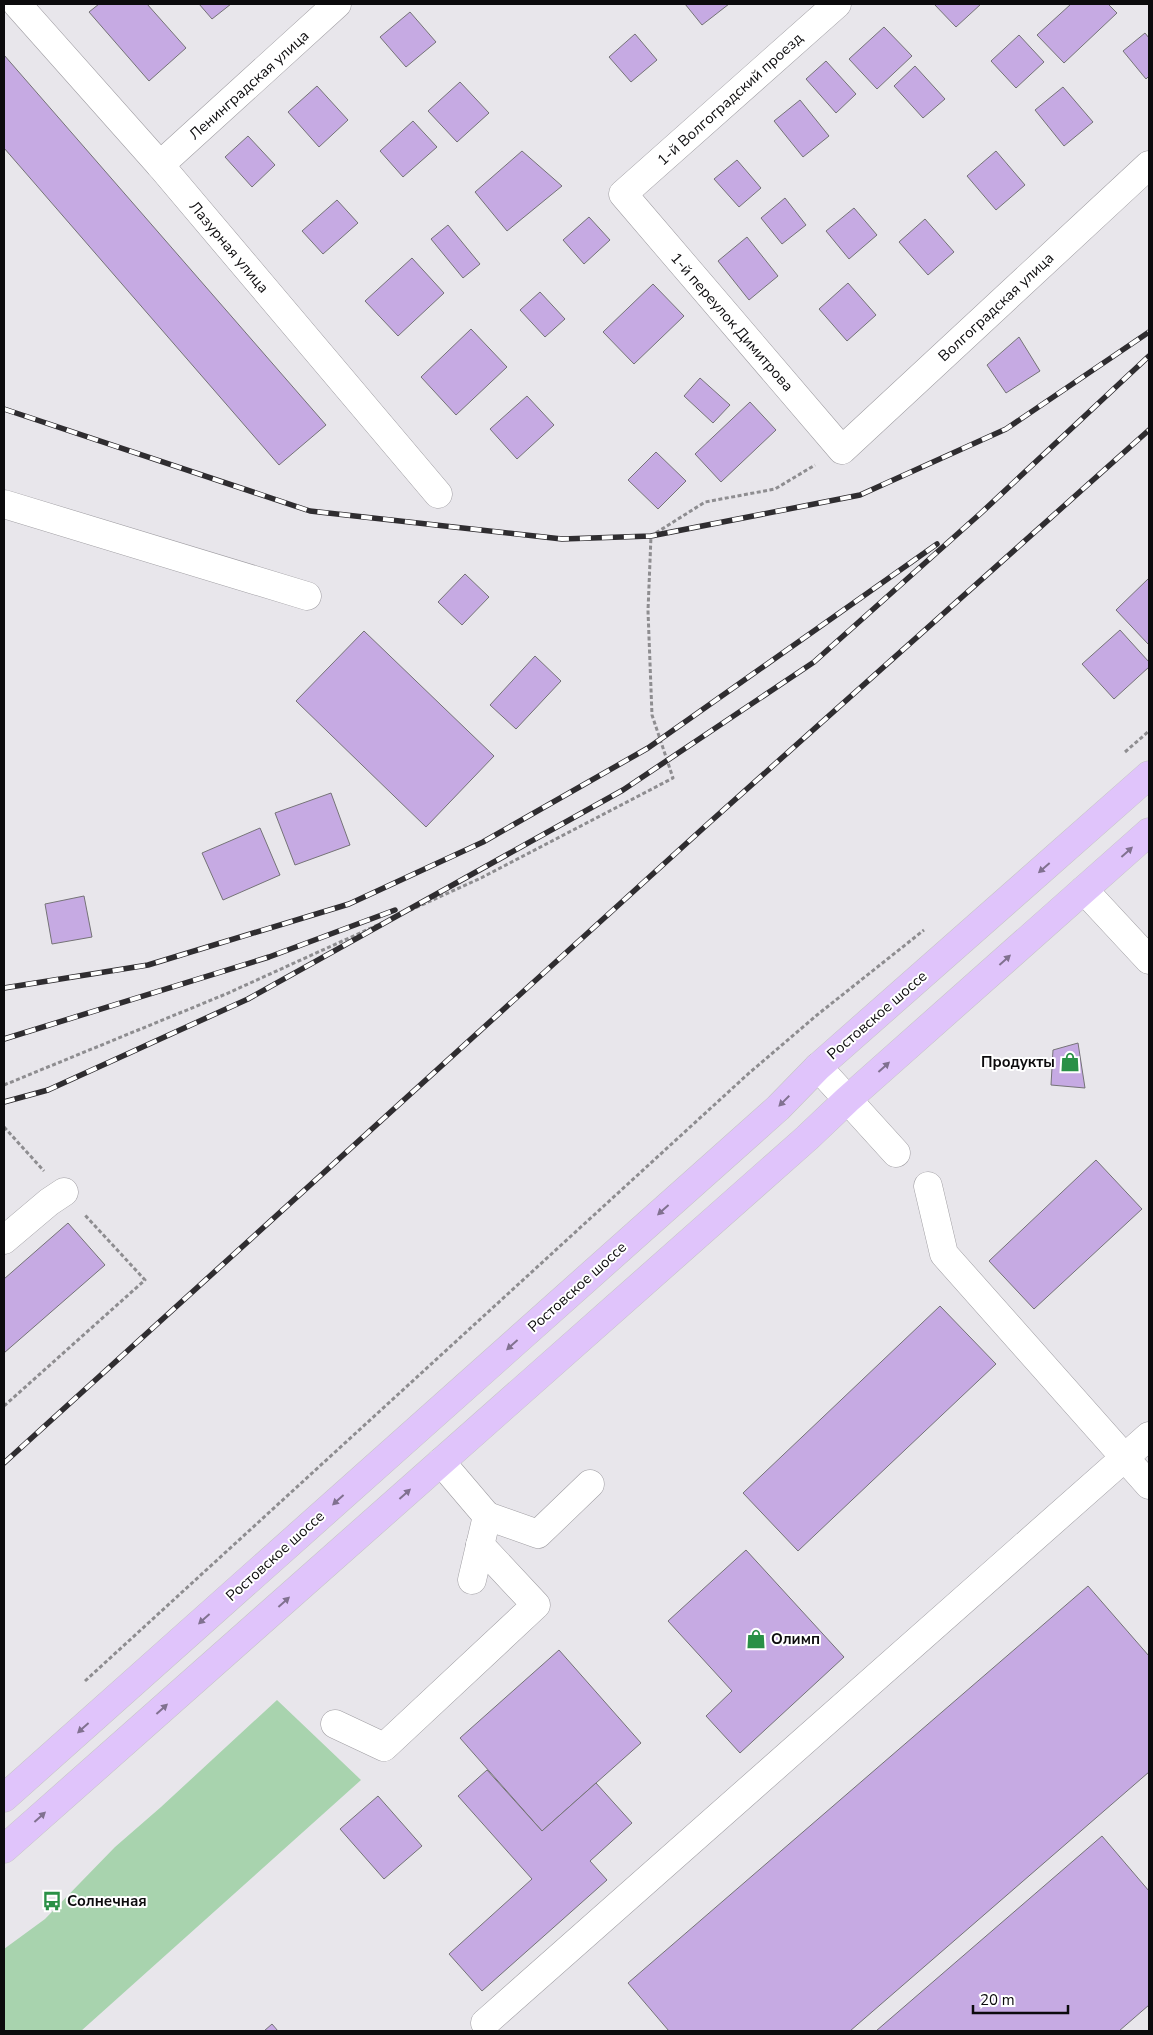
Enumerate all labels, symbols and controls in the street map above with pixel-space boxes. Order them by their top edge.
street label: Ленинградская улица [185,26,313,144]
street label: 1-й Волгоградский проезд [653,28,807,170]
street label: Лазурная улица [185,197,273,297]
street label: 1-й переулок Димитрова [666,248,798,396]
street label: Волгоградская улица [934,248,1058,366]
one-way arrow [1120,846,1132,858]
one-way arrow [1039,862,1051,874]
one-way arrow [999,954,1012,965]
street label: Ростовское шоссе [823,966,931,1064]
shop icon: Продукты [1059,1051,1081,1073]
place label: Продукты [981,1052,1055,1072]
one-way arrow [877,1062,890,1073]
one-way arrow [778,1095,790,1107]
one-way arrow [658,1204,670,1216]
street label: Ростовское шоссе [523,1237,631,1337]
one-way arrow [506,1339,518,1351]
one-way arrow [399,1488,411,1500]
one-way arrow [332,1494,345,1505]
street label: Ростовское шоссе [221,1506,329,1606]
one-way arrow [277,1596,290,1607]
one-way arrow [198,1614,211,1625]
shop icon: Олимп [745,1628,767,1650]
place label: Олимп [771,1629,820,1649]
one-way arrow [155,1704,168,1715]
one-way arrow [76,1722,89,1733]
one-way arrow [34,1811,46,1823]
bus stop icon: Солнечная [41,1890,63,1912]
place label: Солнечная [67,1891,147,1911]
scale bar [973,1982,1068,2014]
text: 20 m [980,1990,1015,2010]

